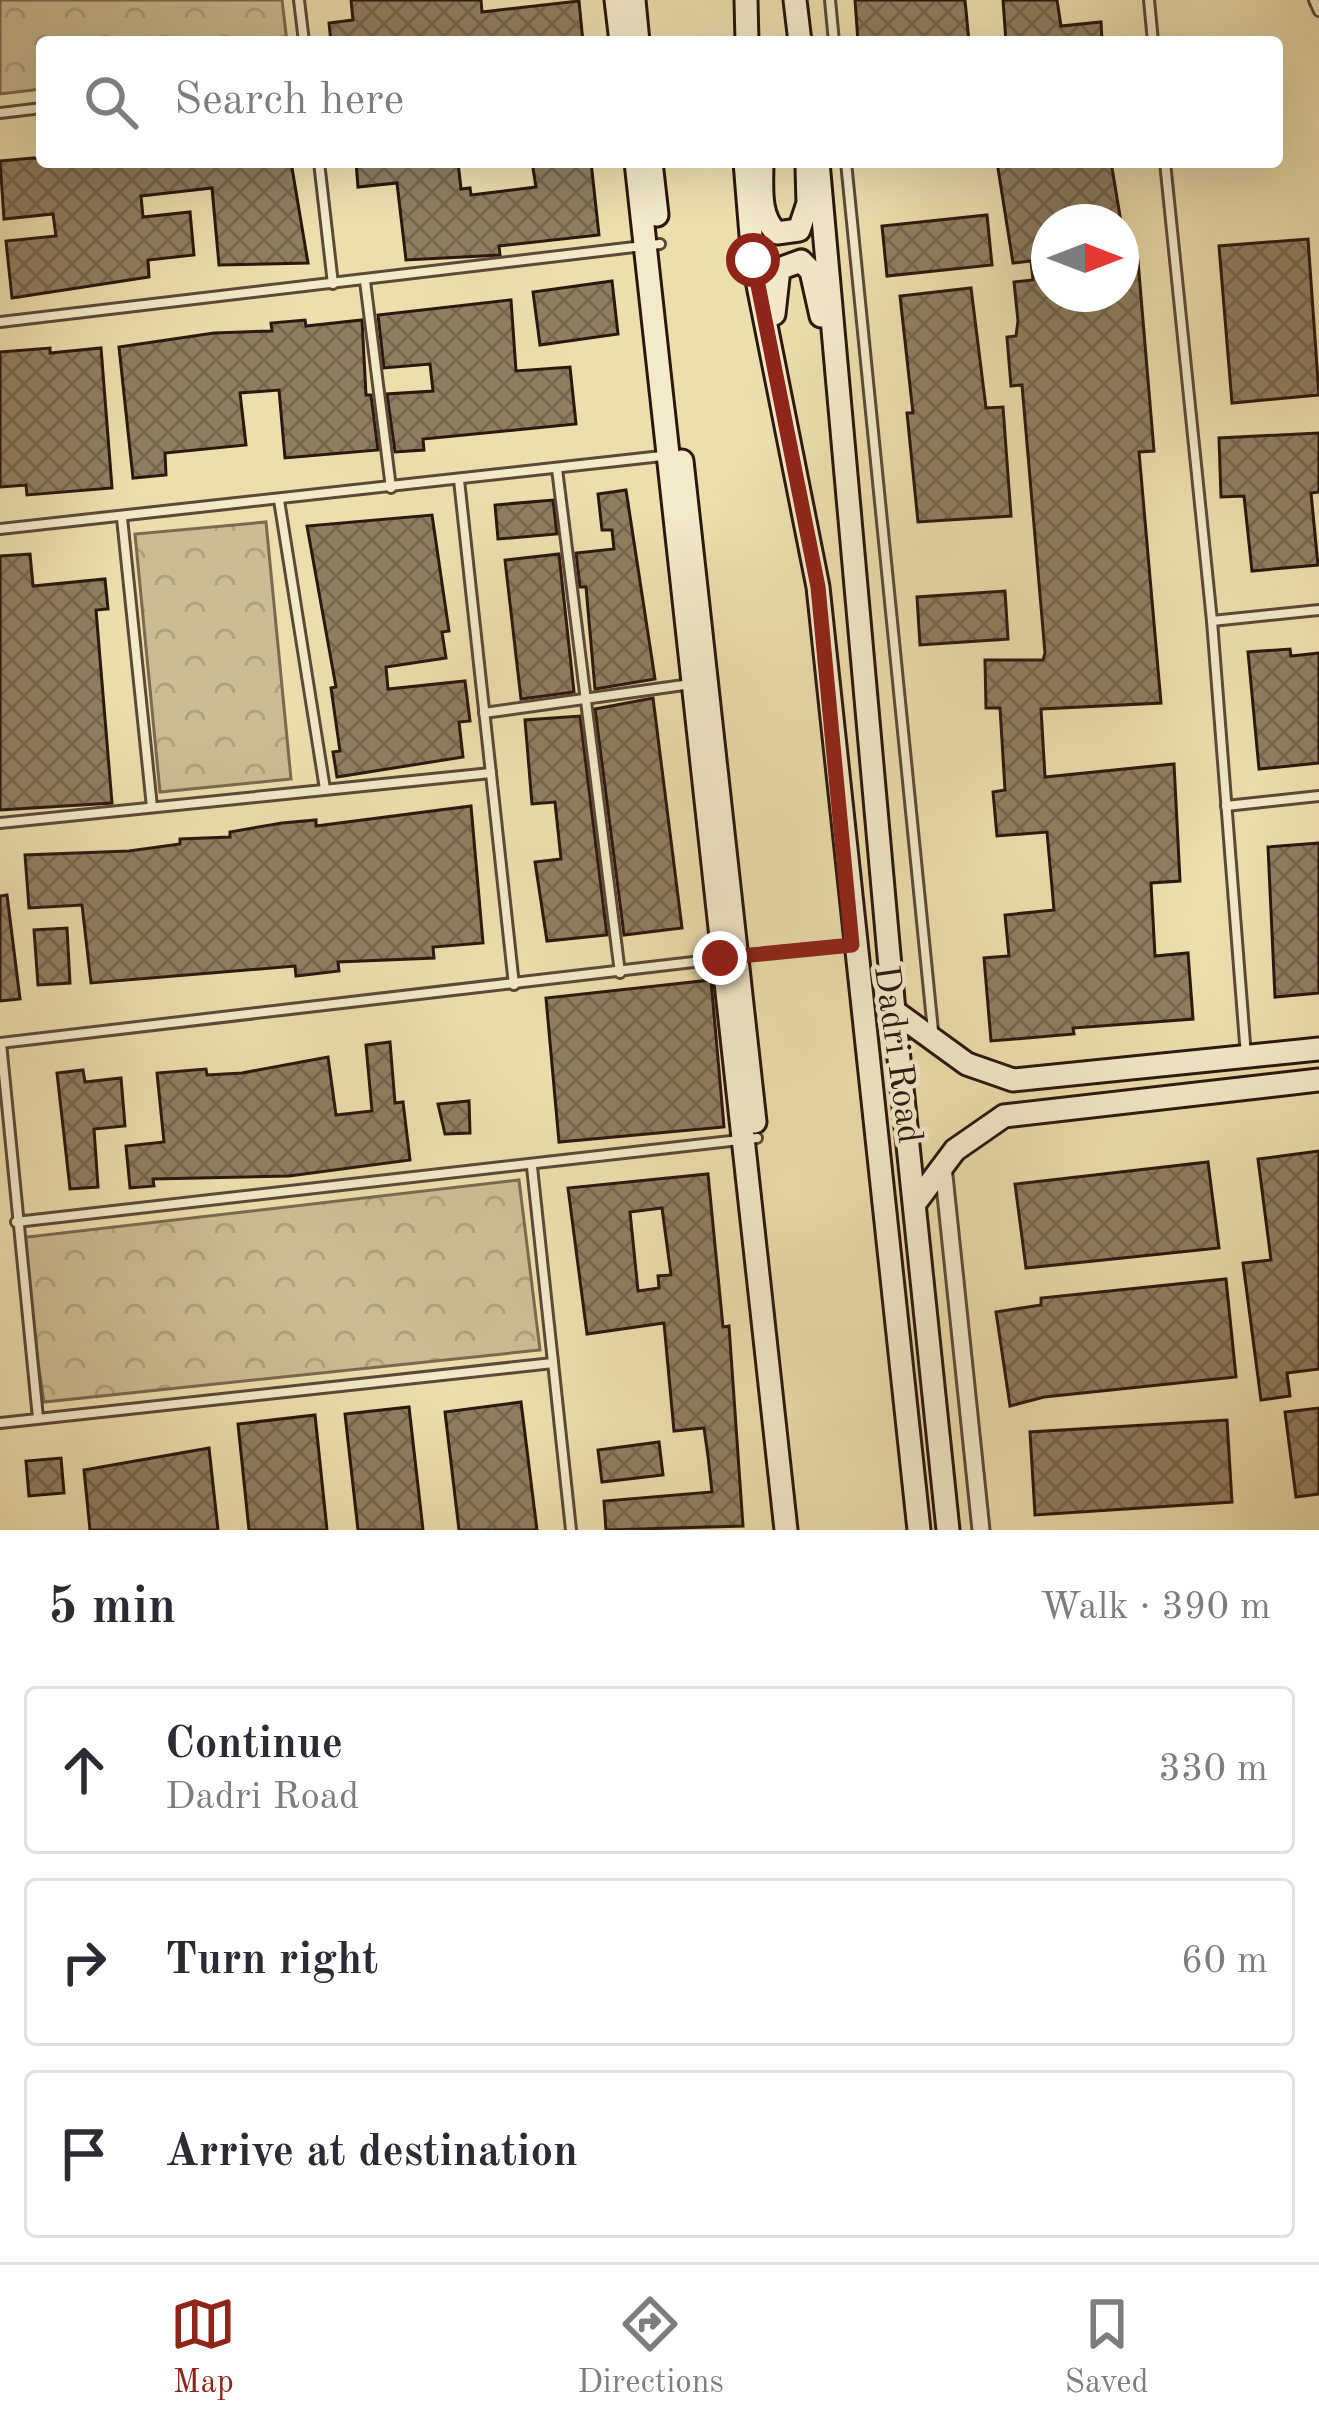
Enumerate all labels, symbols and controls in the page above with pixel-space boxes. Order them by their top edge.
search box [36,36,1283,168]
icon: search [78,69,144,135]
text: Search here [174,79,404,124]
north arrow [1031,204,1139,312]
route start [726,233,780,287]
route end [693,931,747,985]
street label: Dadri Road [866,963,926,1146]
text: 5 min [48,1583,176,1634]
text: Walk · 390 m [1040,1588,1271,1627]
text: Continue [165,1723,343,1768]
icon: ahead [51,1737,117,1803]
text: 330 m [1158,1750,1268,1789]
text: Dadri Road [165,1778,359,1817]
icon: right [51,1929,117,1995]
text: Turn right [165,1939,378,1984]
text: 60 m [1181,1942,1268,1981]
icon: arrive [51,2121,117,2187]
text: Arrive at destination [165,2131,578,2176]
tab: Map [170,2291,236,2404]
tab: Directions [577,2291,724,2404]
tab: Saved [1065,2291,1149,2404]

